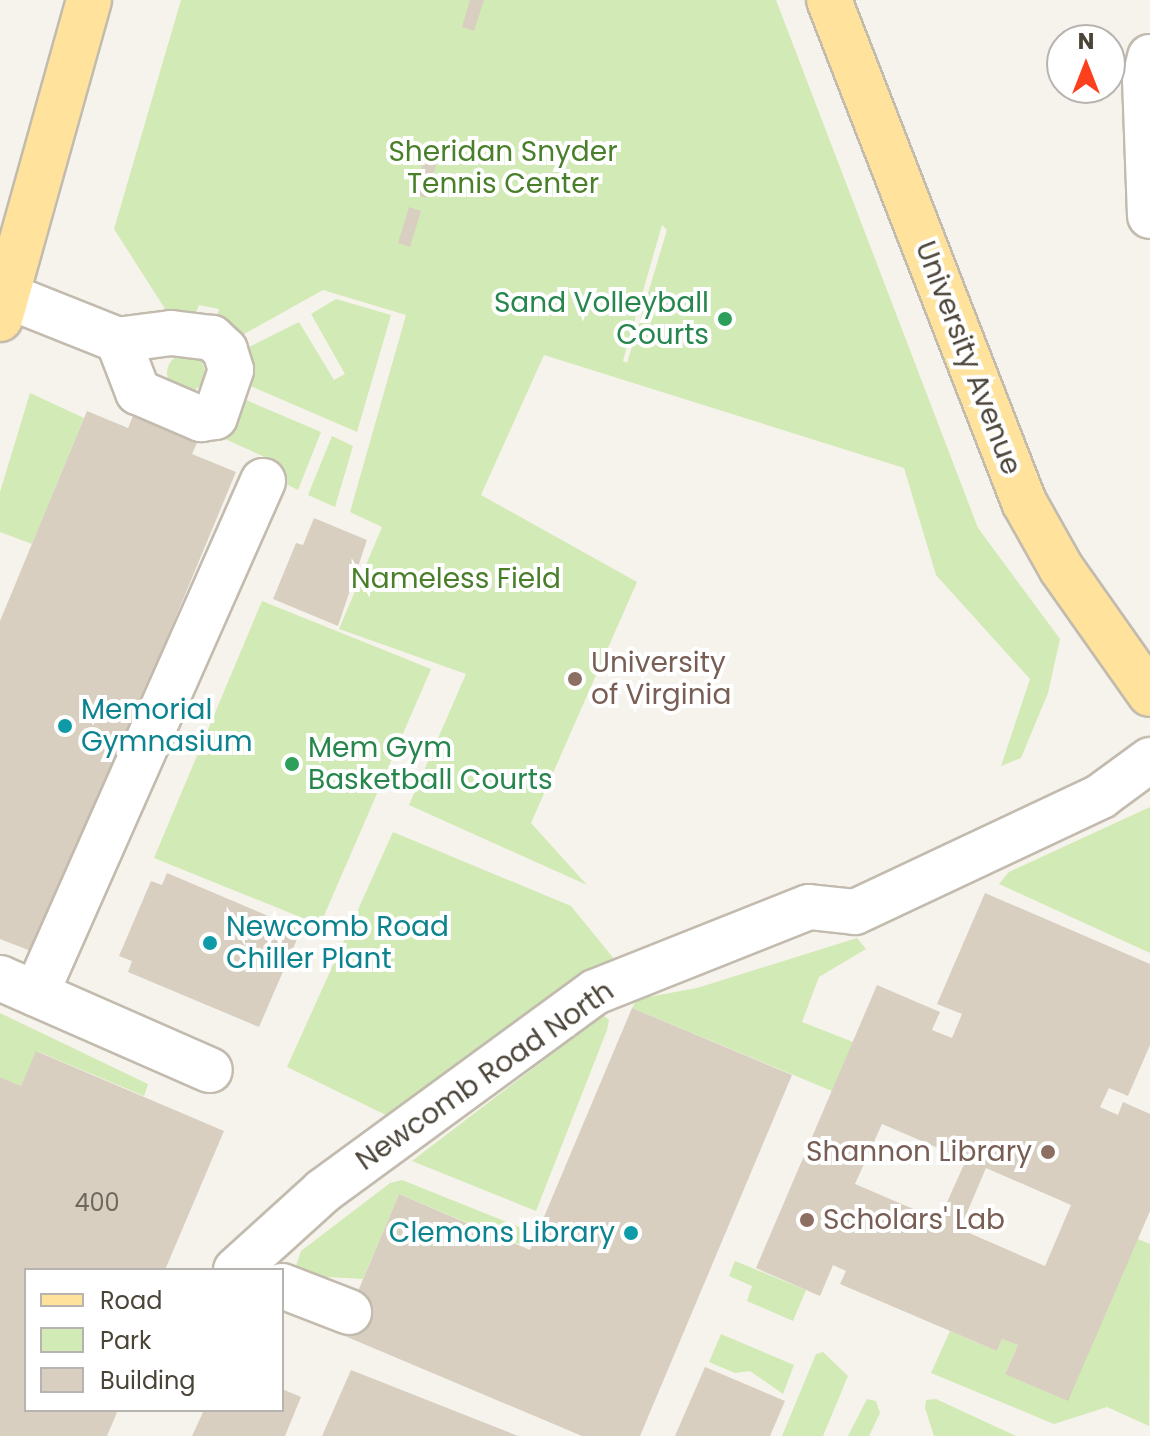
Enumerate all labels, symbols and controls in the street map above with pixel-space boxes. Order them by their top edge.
north arrow [1046,24,1126,104]
text: N [1078,26,1094,57]
park label: Sheridan Snyder Tennis Center [388,135,618,201]
street label: University Avenue [908,237,1028,479]
place label: Sand Volleyball Courts [494,286,709,352]
marker: Sand Volleyball Courts [716,310,734,328]
park label: Nameless Field [351,562,561,596]
place label: University of Virginia [591,646,731,712]
marker: University of Virginia [566,670,584,688]
place label: Memorial Gymnasium [81,693,252,759]
marker: Memorial Gymnasium [56,717,74,735]
place label: Mem Gym Basketball Courts [308,731,552,797]
marker: Mem Gym Basketball Courts [283,755,301,773]
place label: Newcomb Road Chiller Plant [226,910,449,976]
marker: Newcomb Road Chiller Plant [201,934,219,952]
street label: Newcomb Road North [350,974,620,1178]
place label: Shannon Library [806,1135,1032,1169]
marker: Shannon Library [1039,1143,1057,1161]
house number: 400 [74,1189,120,1217]
place label: Scholars' Lab [823,1203,1005,1237]
marker: Scholars' Lab [798,1211,816,1229]
place label: Clemons Library [389,1216,615,1250]
marker: Clemons Library [622,1224,640,1242]
legend [24,1268,284,1412]
text: Road [100,1284,162,1317]
text: Park [100,1324,151,1357]
text: Building [100,1364,196,1397]

